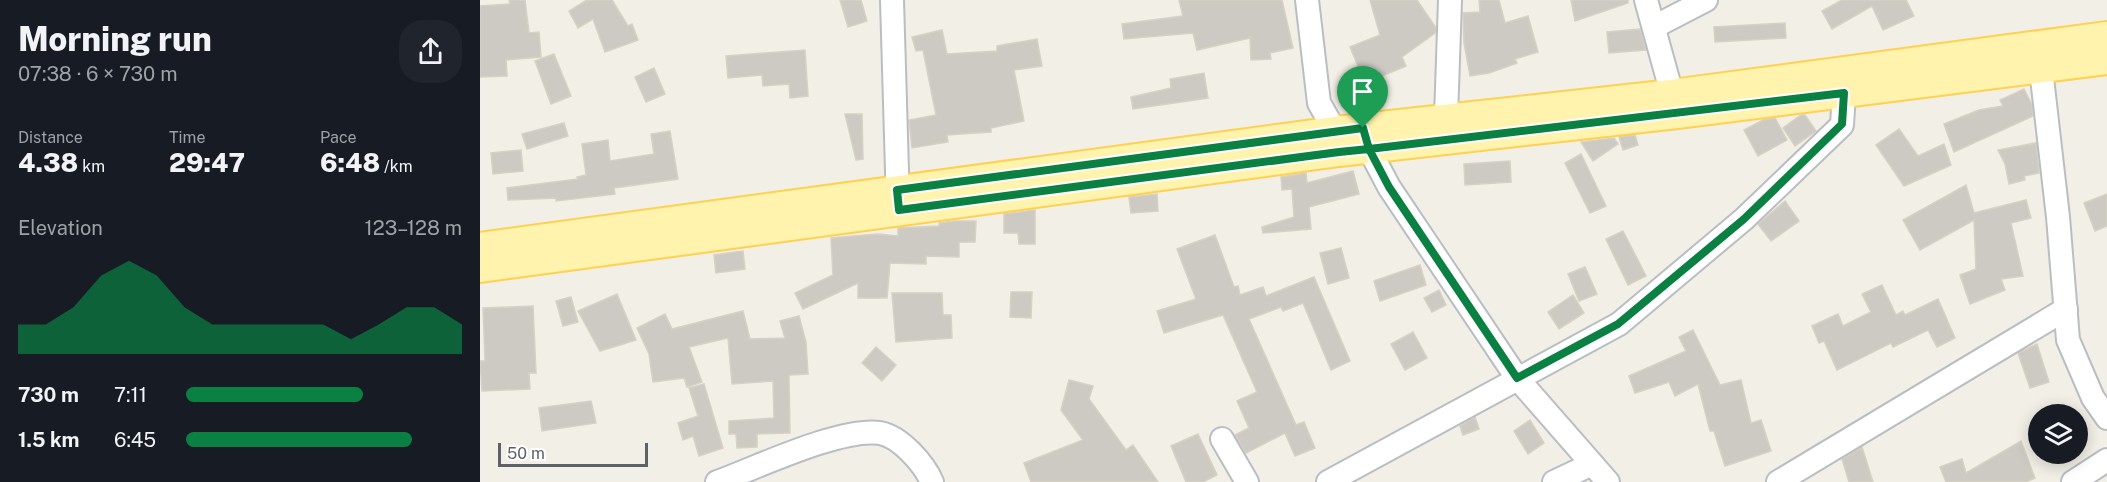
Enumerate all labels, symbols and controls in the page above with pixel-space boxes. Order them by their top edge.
text: Morning run [18,20,212,58]
button: share [399,20,462,83]
text: 07:38 · 6 × 730 m [18,62,177,86]
pin [1337,66,1388,128]
icon: arrive [1346,75,1379,108]
text: Distance [18,128,83,147]
text: Time [169,128,205,147]
text: Pace [320,128,357,147]
text: 4.38 [18,147,78,178]
text: 29:47 [169,147,245,178]
text: 6:48 [320,147,380,178]
text: km [78,157,105,176]
text: /km [380,157,413,176]
text: Elevation [18,216,103,240]
text: 123–128 m [365,216,462,240]
text: 730 m [18,383,79,407]
text: 7:11 [114,383,147,407]
map controls [2028,404,2088,464]
button: layers [2028,404,2088,464]
text: 1.5 km [18,428,79,452]
text: 6:45 [114,428,156,452]
scale bar [498,440,648,468]
text: 50 m [507,444,545,463]

